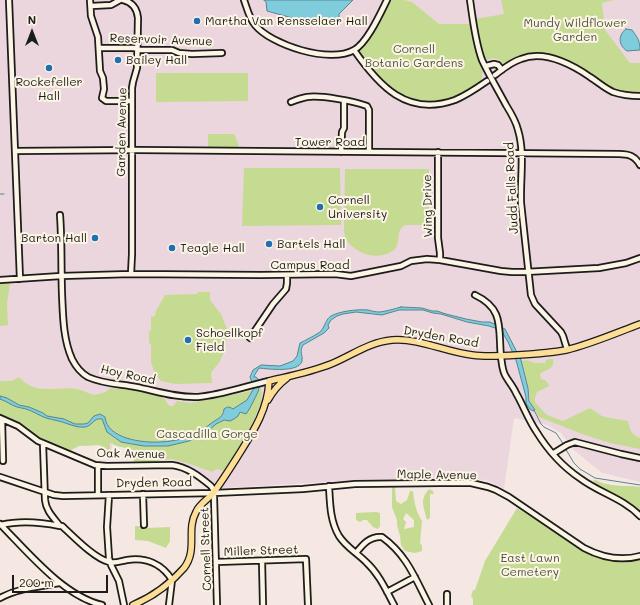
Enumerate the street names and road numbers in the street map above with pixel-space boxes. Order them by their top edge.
street label: Reservoir Avenue [109,31,213,49]
street label: Garden Avenue [114,87,130,177]
street label: Tower Road [295,135,365,149]
street label: Judd Falls Road [502,142,522,234]
street label: Wing Drive [420,174,436,238]
street label: Campus Road [270,258,350,272]
street label: Dryden Road [402,323,480,351]
street label: Hoy Road [99,362,157,388]
street label: Oak Avenue [97,446,165,462]
street label: Maple Avenue [397,467,477,483]
street label: Dryden Road [116,475,192,491]
street label: Cornell Street [197,507,215,591]
street label: Miller Street [223,543,299,559]

